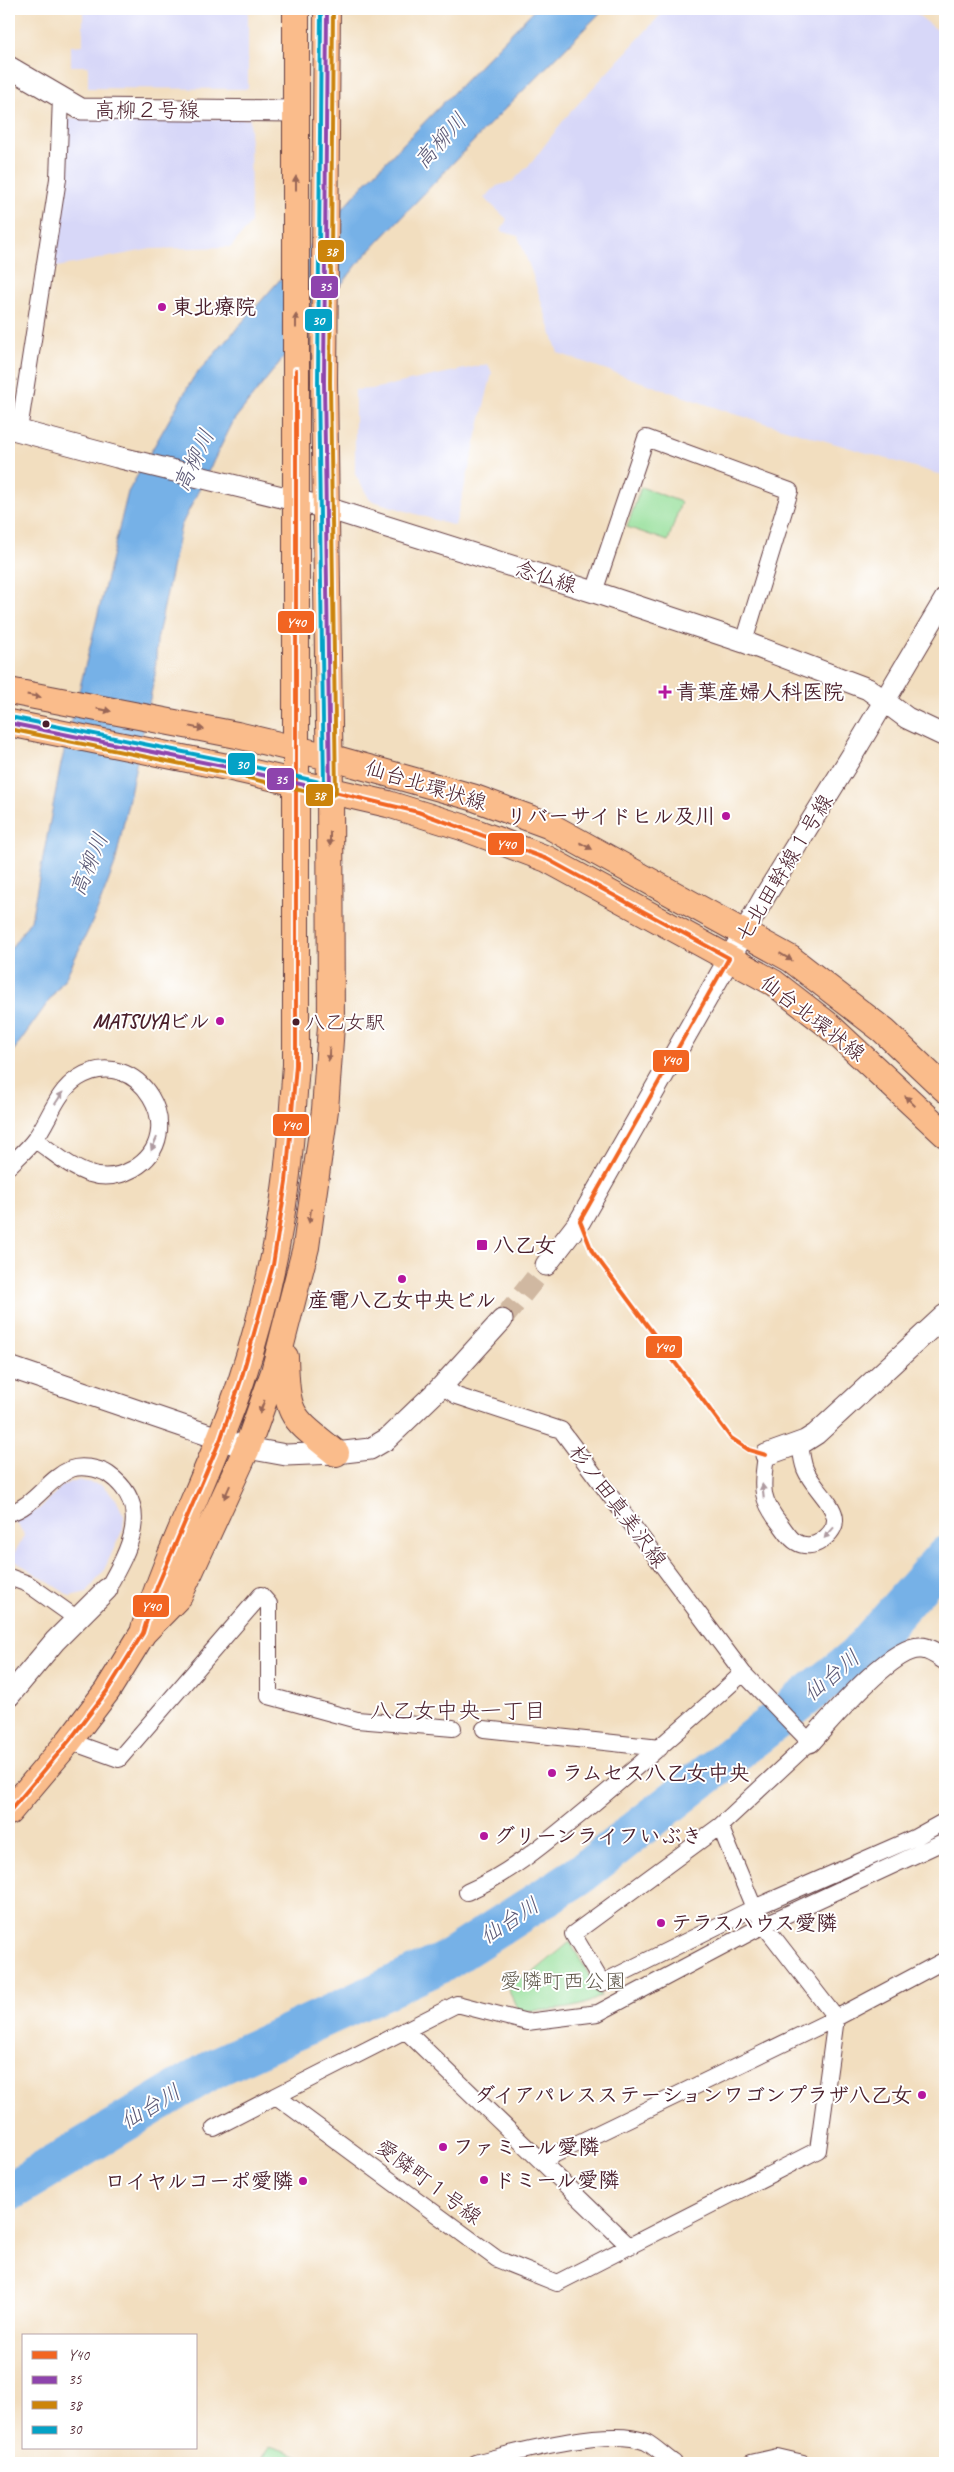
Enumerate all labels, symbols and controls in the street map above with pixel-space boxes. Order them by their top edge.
street label: 高柳２号線 [95,97,200,123]
water label: 高柳川 [408,107,473,175]
one-way arrow [292,174,300,190]
line badge: 38 [317,239,345,263]
text: 38 [325,243,339,260]
line badge: 35 [310,275,339,299]
text: 35 [319,278,333,295]
place label: 東北療院 [172,294,256,320]
marker: 東北療院 [156,301,168,313]
line badge: 30 [304,308,333,332]
text: 30 [312,312,326,329]
one-way arrow [292,313,300,329]
water label: 高柳川 [167,425,221,496]
street label: 念仏線 [512,555,580,599]
line badge: Y40 [277,610,315,634]
text: Y40 [286,614,308,631]
place label: 青葉産婦人科医院 [676,679,844,705]
marker: 青葉産婦人科医院 [658,685,672,699]
one-way arrow [26,692,42,700]
one-way arrow [97,706,113,714]
unlabelled marker [41,719,51,729]
one-way arrow [190,724,206,732]
line badge: 30 [227,752,256,776]
street label: 仙台北環状線 [362,754,490,816]
text: 30 [236,756,250,773]
line badge: 35 [266,767,295,791]
text: 35 [275,771,289,788]
line badge: 38 [305,783,334,807]
text: 38 [313,787,327,804]
street label: 七北田幹線１号線 [730,789,838,947]
place label: リバーサイドヒル及川 [506,803,716,829]
marker: リバーサイドヒル及川 [720,810,732,822]
water label: 高柳川 [63,829,115,900]
one-way arrow [326,832,334,848]
line badge: Y40 [487,832,525,856]
text: Y40 [496,836,518,853]
one-way arrow [579,842,593,850]
one-way arrow [780,953,793,962]
street label: 仙台北環状線 [755,969,871,1067]
place label: MATSUYAビル [92,1008,210,1034]
place label: 八乙女駅 [305,1010,385,1035]
marker: MATSUYAビル [214,1015,226,1027]
marker: 八乙女駅 [291,1017,301,1027]
one-way arrow [325,1047,333,1063]
line badge: Y40 [652,1049,690,1073]
text: Y40 [661,1052,683,1069]
one-way arrow [55,1091,64,1105]
one-way arrow [905,1095,917,1107]
line badge: Y40 [272,1113,310,1137]
text: Y40 [281,1117,303,1134]
one-way arrow [149,1137,157,1151]
one-way arrow [306,1208,314,1224]
place label: 八乙女 [493,1232,556,1258]
marker: 八乙女 [475,1238,489,1252]
marker: 産電八乙女中央ビル [396,1273,408,1285]
place label: 産電八乙女中央ビル [308,1287,496,1313]
line badge: Y40 [645,1335,683,1359]
text: Y40 [654,1339,676,1356]
one-way arrow [258,1399,265,1414]
street label: 杉ノ田真美沢線 [563,1439,673,1573]
one-way arrow [759,1482,767,1498]
one-way arrow [222,1485,230,1499]
one-way arrow [824,1526,835,1539]
line badge: Y40 [132,1594,170,1618]
text: Y40 [141,1598,163,1615]
water label: 仙台川 [797,1644,866,1708]
district label: 八乙女中央一丁目 [370,1697,546,1725]
place label: ラムセス八乙女中央 [562,1760,750,1786]
marker: ラムセス八乙女中央 [546,1767,558,1779]
place label: グリーンライフいぶき [494,1823,703,1849]
marker: グリーンライフいぶき [478,1830,490,1842]
water label: 仙台川 [474,1891,545,1951]
place label: テラスハウス愛隣 [671,1910,837,1936]
marker: テラスハウス愛隣 [655,1917,667,1929]
park label: 愛隣町西公園 [500,1968,626,1994]
water label: 仙台川 [115,2078,186,2136]
place label: ダイアパレスステーションワゴンプラザ八乙女 [474,2082,912,2108]
marker: ダイアパレスステーションワゴンプラザ八乙女 [916,2089,928,2101]
street label: 愛隣町１号線 [371,2134,487,2230]
place label: ファミール愛隣 [453,2134,599,2160]
marker: ファミール愛隣 [437,2141,449,2153]
place label: ドミール愛隣 [494,2167,619,2193]
place label: ロイヤルコーポ愛隣 [104,2168,293,2194]
marker: ドミール愛隣 [478,2174,490,2186]
marker: ロイヤルコーポ愛隣 [297,2175,309,2187]
legend [22,2334,198,2450]
text: Y40 [68,2346,90,2365]
text: 35 [68,2370,83,2389]
text: 38 [68,2396,83,2415]
text: 30 [68,2420,83,2439]

